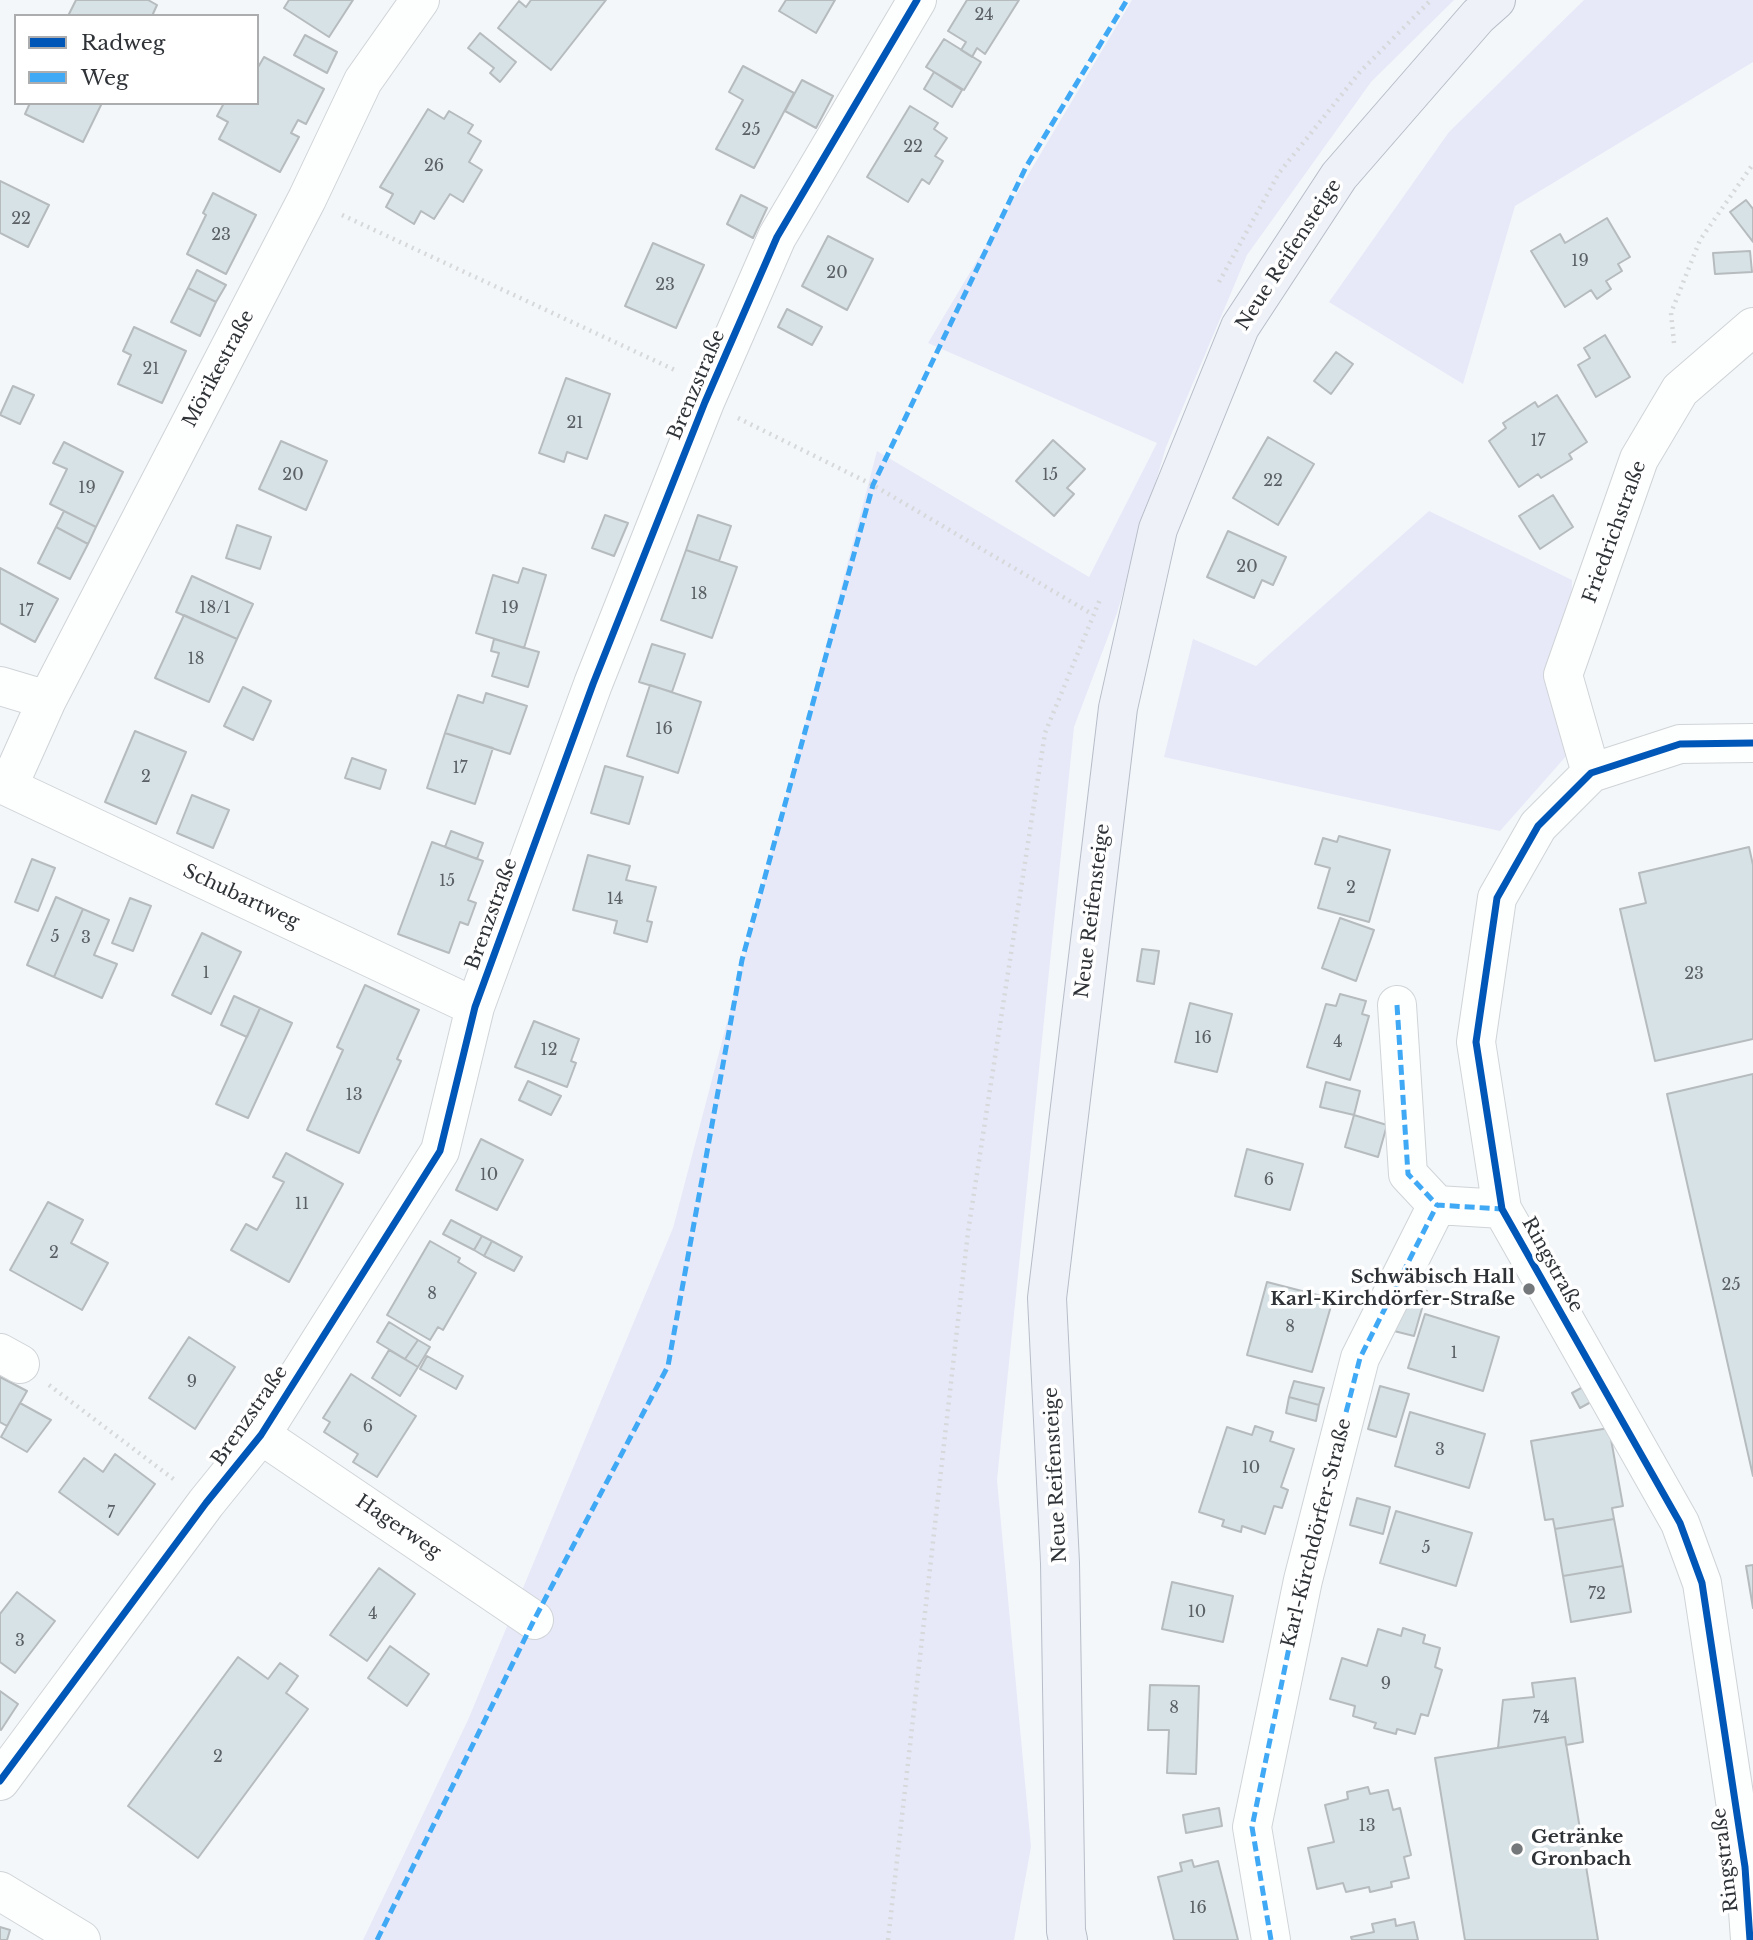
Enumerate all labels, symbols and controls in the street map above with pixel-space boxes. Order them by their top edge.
house number: 24 [974,5,994,25]
legend [14,14,259,105]
text: Radweg [81,30,165,56]
text: Weg [81,65,129,91]
house number: 25 [742,120,760,140]
house number: 22 [903,137,923,157]
house number: 26 [424,156,444,176]
street label: Neue Reifensteige [1232,175,1346,335]
house number: 22 [11,209,31,229]
house number: 23 [211,225,231,245]
house number: 19 [1571,251,1589,271]
house number: 20 [826,263,848,283]
house number: 23 [655,275,675,295]
street label: Mörikestraße [179,307,259,431]
street label: Brenzstraße [664,327,730,443]
house number: 21 [143,359,159,379]
house number: 21 [567,413,583,433]
house number: 17 [1530,431,1546,451]
street label: Friedrichstraße [1579,458,1651,606]
house number: 20 [282,465,304,485]
house number: 15 [1042,465,1058,485]
house number: 22 [1263,471,1283,491]
house number: 19 [78,478,96,498]
house number: 20 [1236,557,1258,577]
house number: 18 [691,584,707,604]
house number: 18/1 [199,598,231,618]
house number: 19 [501,598,519,618]
house number: 17 [18,601,34,621]
house number: 18 [188,649,204,669]
house number: 16 [655,719,673,739]
house number: 17 [452,758,468,778]
house number: 2 [141,767,151,787]
street label: Neue Reifensteige [1071,822,1115,1000]
street label: Brenzstraße [461,855,523,973]
street label: Schubartweg [179,860,303,934]
house number: 15 [439,871,455,891]
house number: 2 [1346,878,1356,898]
house number: 14 [607,889,623,909]
house number: 5 [50,927,60,947]
house number: 3 [81,928,91,948]
house number: 1 [202,963,210,983]
house number: 23 [1684,964,1704,984]
house number: 16 [1194,1028,1212,1048]
house number: 4 [1333,1032,1343,1052]
house number: 12 [541,1040,557,1060]
house number: 13 [346,1085,362,1105]
house number: 10 [480,1165,498,1185]
house number: 6 [1264,1170,1274,1190]
house number: 11 [295,1194,309,1214]
street label: Ringstraße [1517,1213,1587,1317]
house number: 2 [49,1243,59,1263]
place label: Schwäbisch Hall Karl-Kirchdörfer-Straße [1270,1267,1515,1311]
house number: 25 [1722,1275,1740,1295]
marker: Schwäbisch Hall Karl-Kirchdörfer-Straße [1521,1281,1537,1297]
house number: 8 [427,1284,437,1304]
house number: 8 [1285,1317,1295,1337]
house number: 1 [1450,1343,1458,1363]
street label: Brenzstraße [207,1361,293,1471]
house number: 9 [187,1372,197,1392]
street label: Neue Reifensteige [1040,1387,1072,1563]
street label: Karl-Kirchdörfer-Straße [1277,1416,1357,1650]
house number: 6 [363,1417,373,1437]
house number: 3 [1435,1440,1445,1460]
house number: 10 [1242,1458,1260,1478]
street label: Hagerweg [351,1490,445,1564]
house number: 7 [107,1503,115,1523]
house number: 5 [1421,1538,1431,1558]
house number: 72 [1588,1584,1606,1604]
house number: 10 [1188,1602,1206,1622]
house number: 4 [368,1604,378,1624]
house number: 3 [15,1631,25,1651]
house number: 9 [1381,1674,1391,1694]
house number: 8 [1169,1698,1179,1718]
house number: 74 [1532,1708,1550,1728]
house number: 2 [213,1747,223,1767]
street label: Ringstraße [1708,1806,1744,1914]
house number: 13 [1359,1816,1375,1836]
place label: Getränke Gronbach [1531,1827,1631,1871]
marker: Getränke Gronbach [1509,1841,1525,1857]
house number: 16 [1189,1898,1207,1918]

